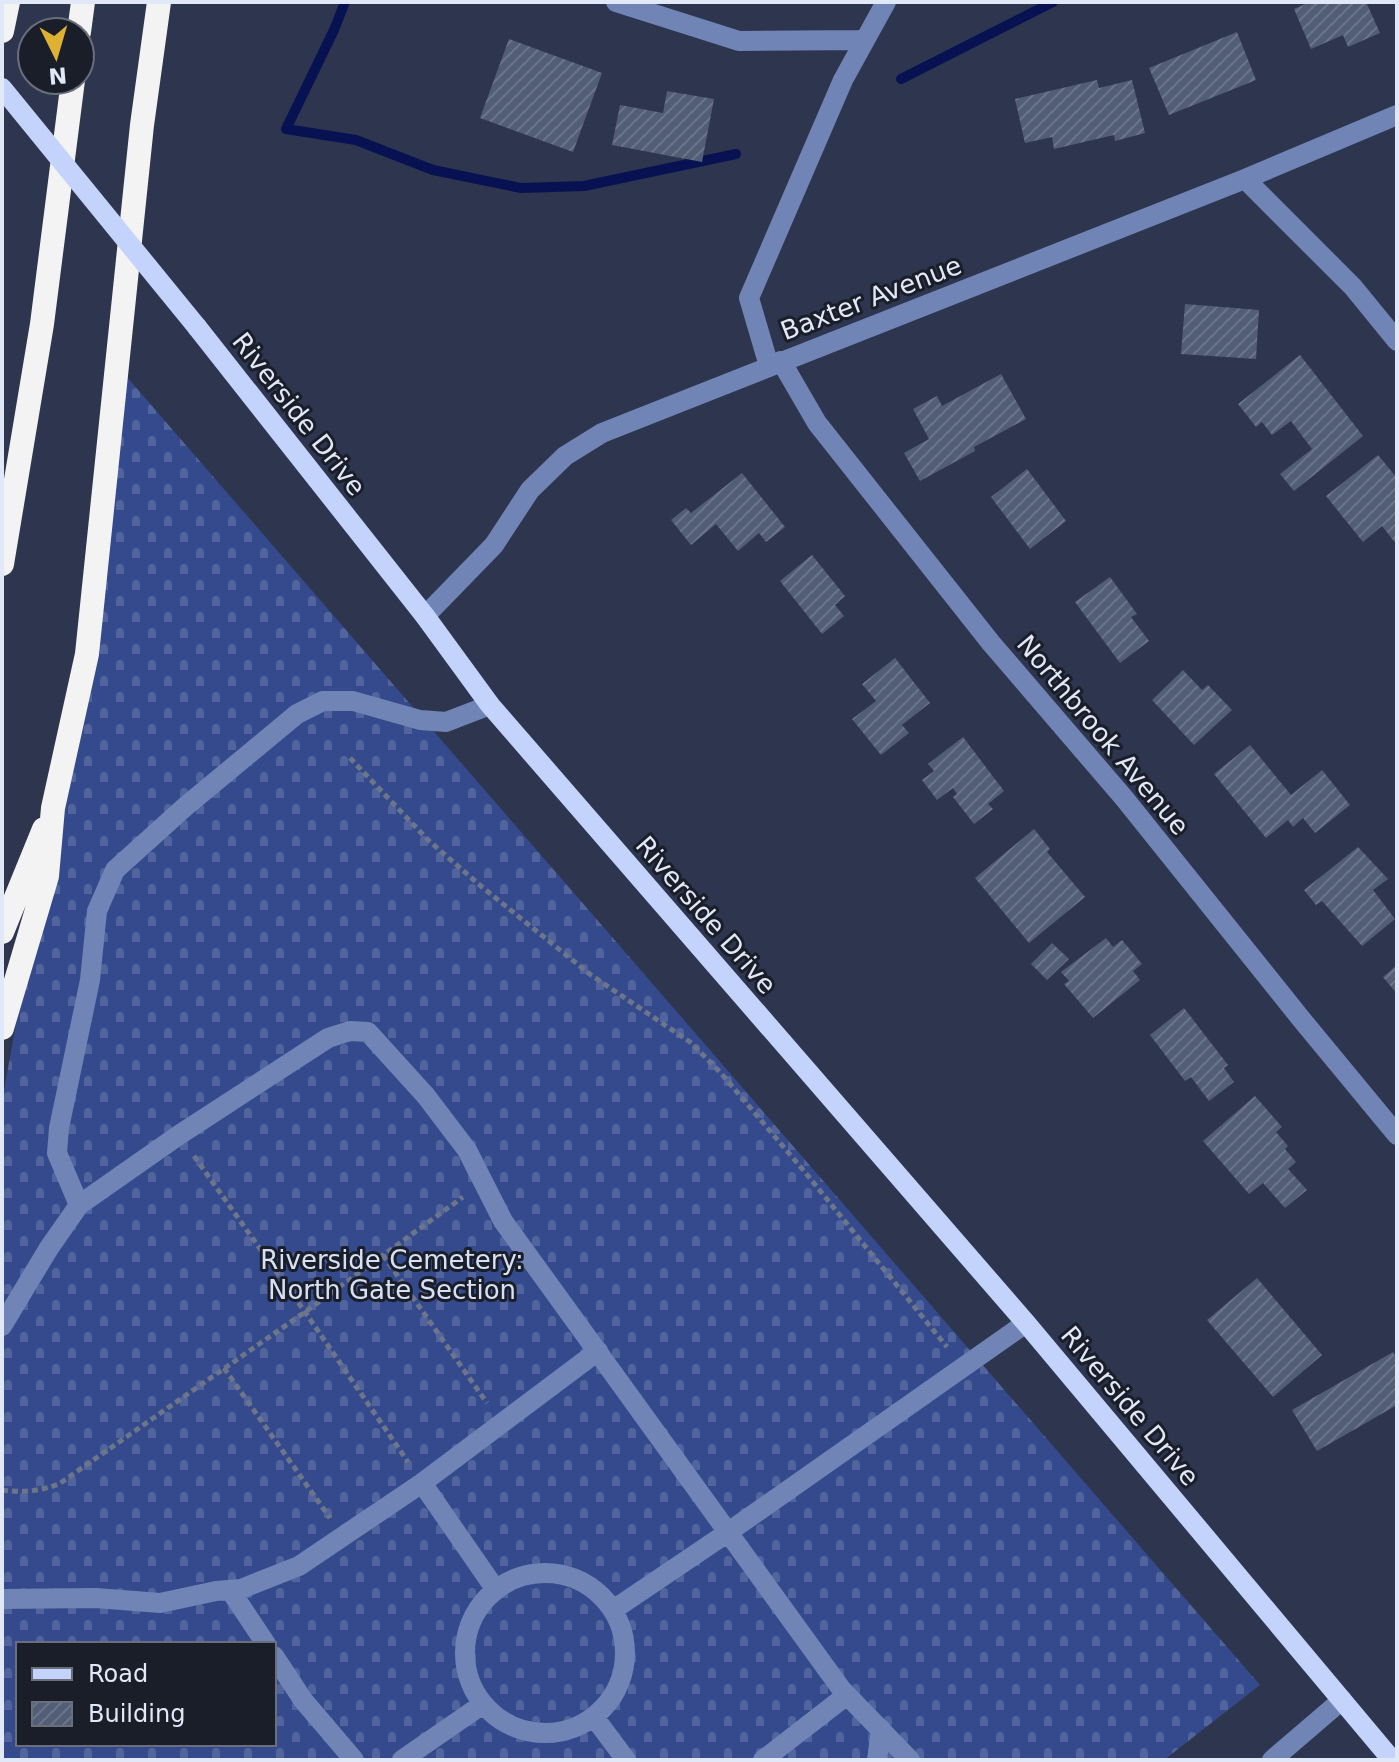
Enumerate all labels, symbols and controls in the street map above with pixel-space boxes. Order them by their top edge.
north arrow [16,16,96,96]
text: N [47,62,68,89]
street label: Baxter Avenue [777,250,965,346]
street label: Riverside Drive [226,327,372,501]
street label: Northbrook Avenue [1011,629,1195,841]
street label: Riverside Drive [630,830,782,1000]
park label: Riverside Cemetery: North Gate Section [260,1245,524,1305]
street label: Riverside Drive [1055,1320,1205,1492]
legend [16,1642,276,1746]
text: Road [88,1660,148,1688]
text: Building [88,1700,185,1728]

